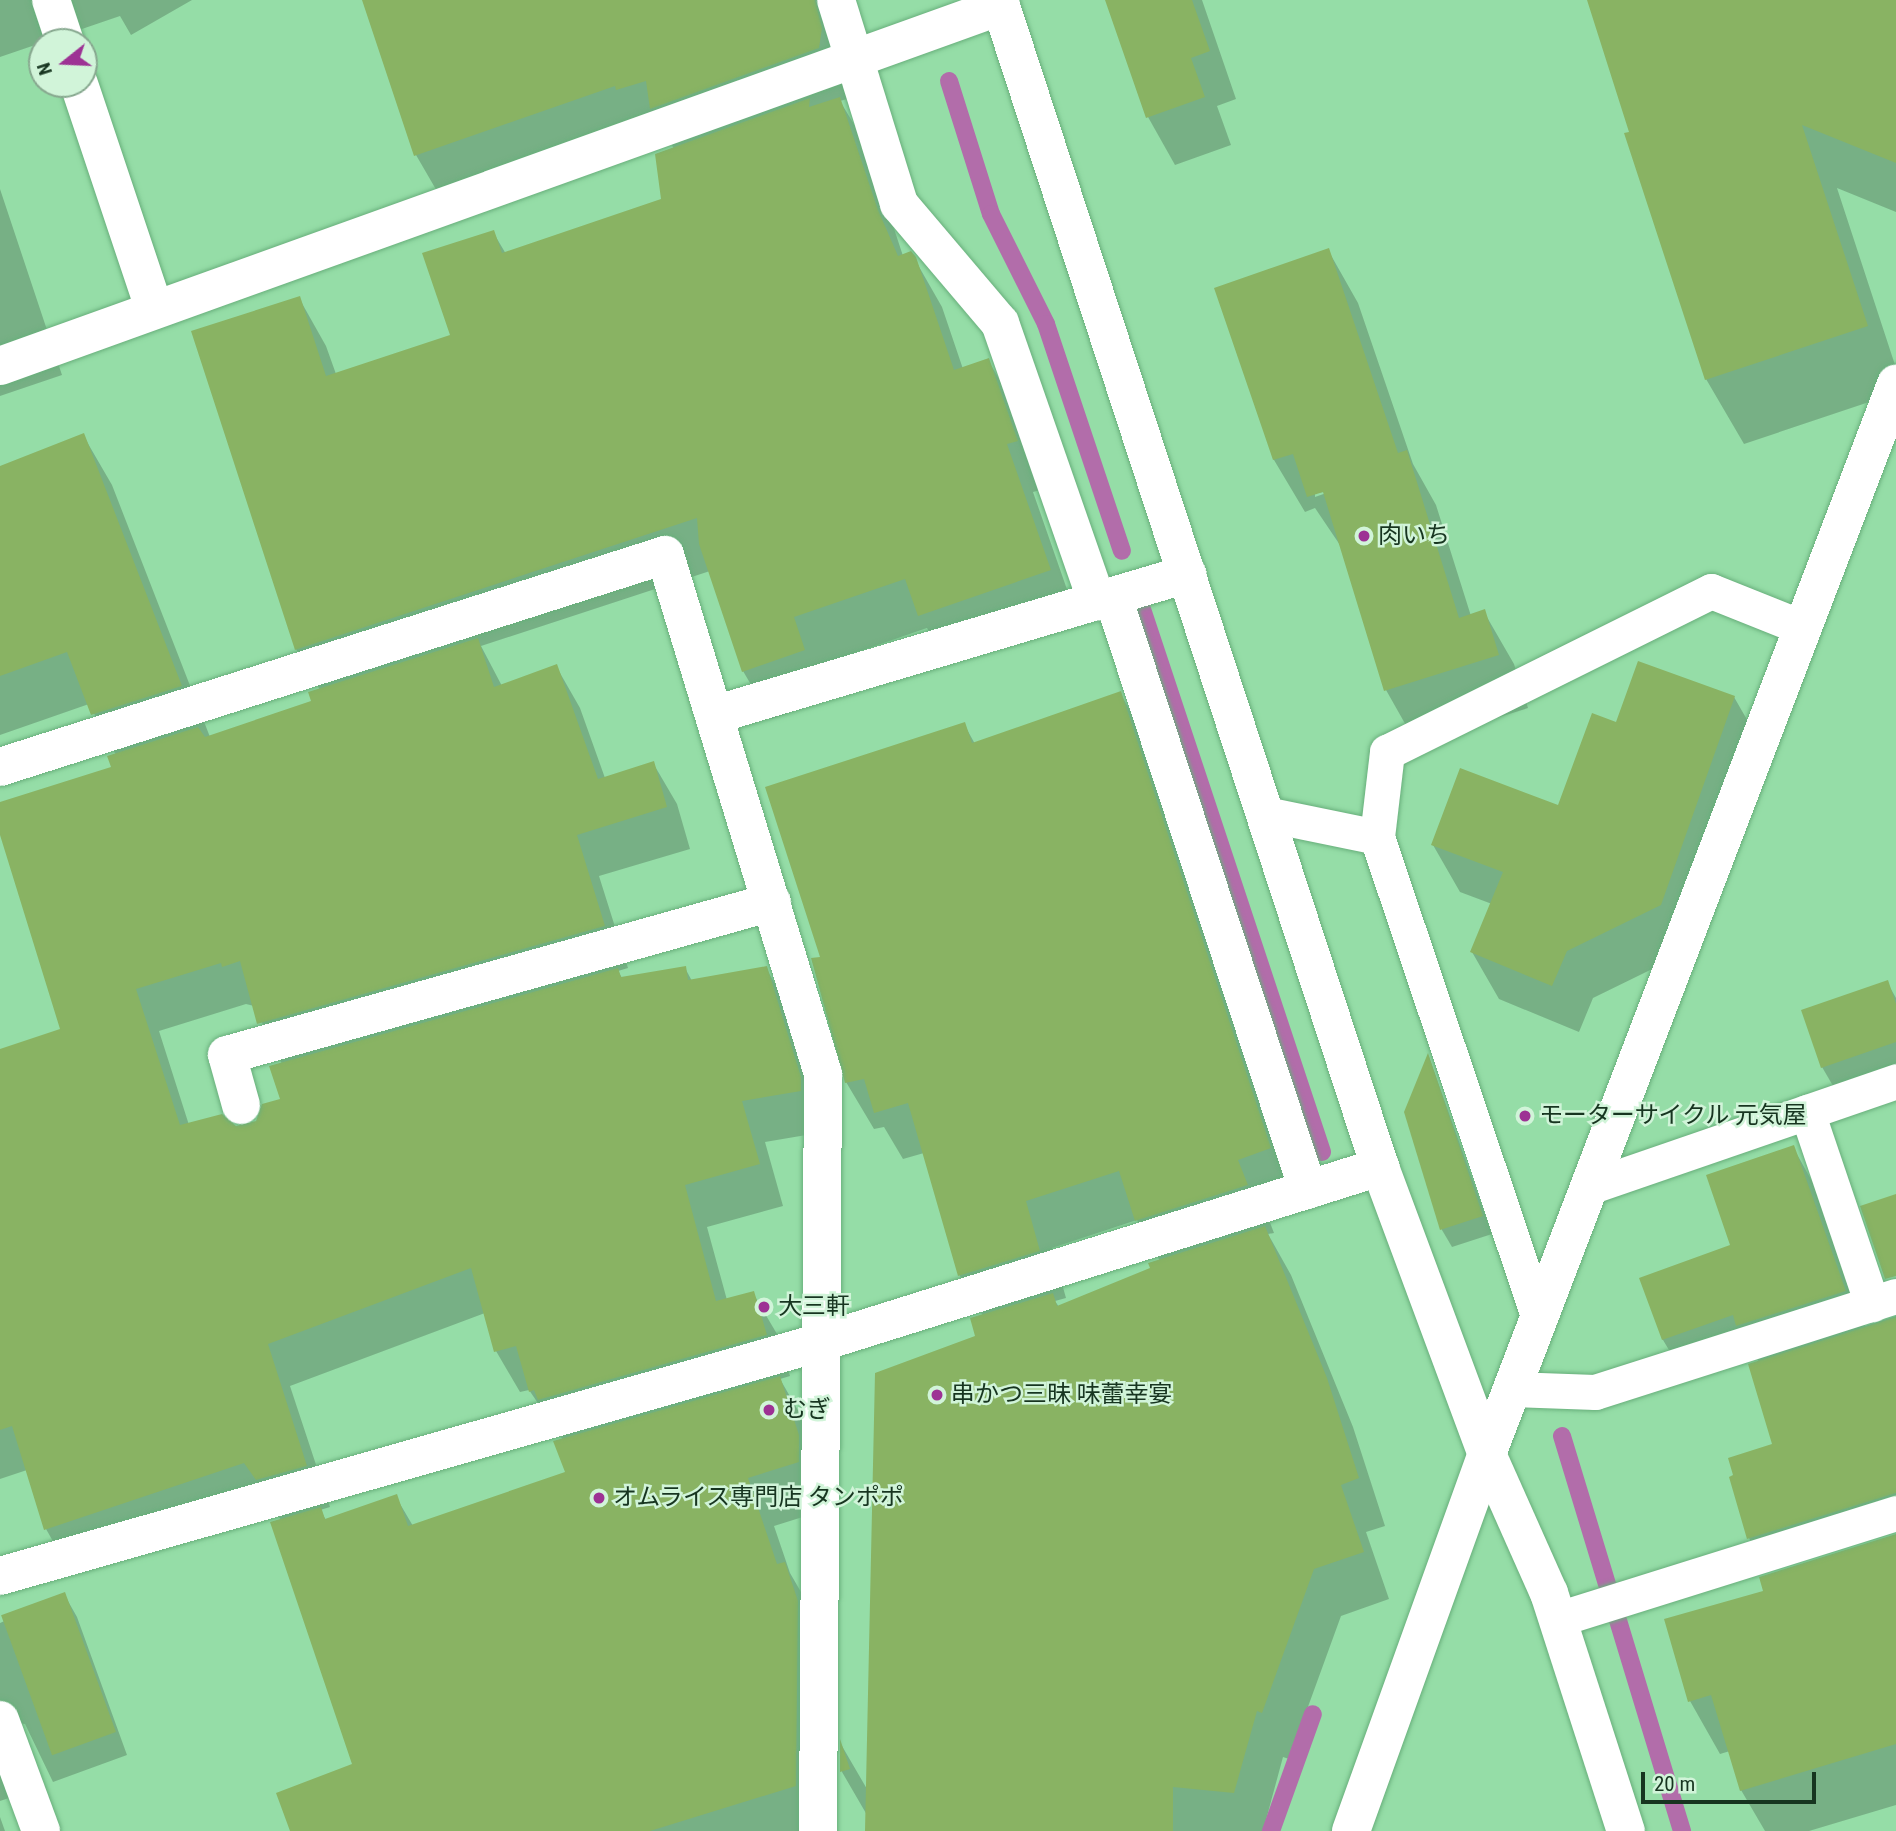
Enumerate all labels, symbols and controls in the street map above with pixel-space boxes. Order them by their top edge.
north arrow [28,28,98,98]
text: N [32,60,57,78]
place label: 肉いち [1378,522,1450,550]
marker: 肉いち [1356,528,1372,544]
place label: モーターサイクル 元気屋 [1539,1102,1809,1130]
marker: モーターサイクル 元気屋 [1517,1108,1533,1124]
place label: 大三軒 [778,1293,850,1321]
marker: 大三軒 [756,1299,772,1315]
place label: 串かつ三昧 味蕾幸宴 [951,1381,1173,1409]
marker: 串かつ三昧 味蕾幸宴 [929,1387,945,1403]
place label: むぎ [783,1396,831,1424]
marker: むぎ [761,1402,777,1418]
place label: オムライス専門店 タンポポ [613,1484,907,1512]
marker: オムライス専門店 タンポポ [591,1490,607,1506]
scale bar [1644,1758,1819,1802]
text: 20 m [1654,1772,1695,1796]

